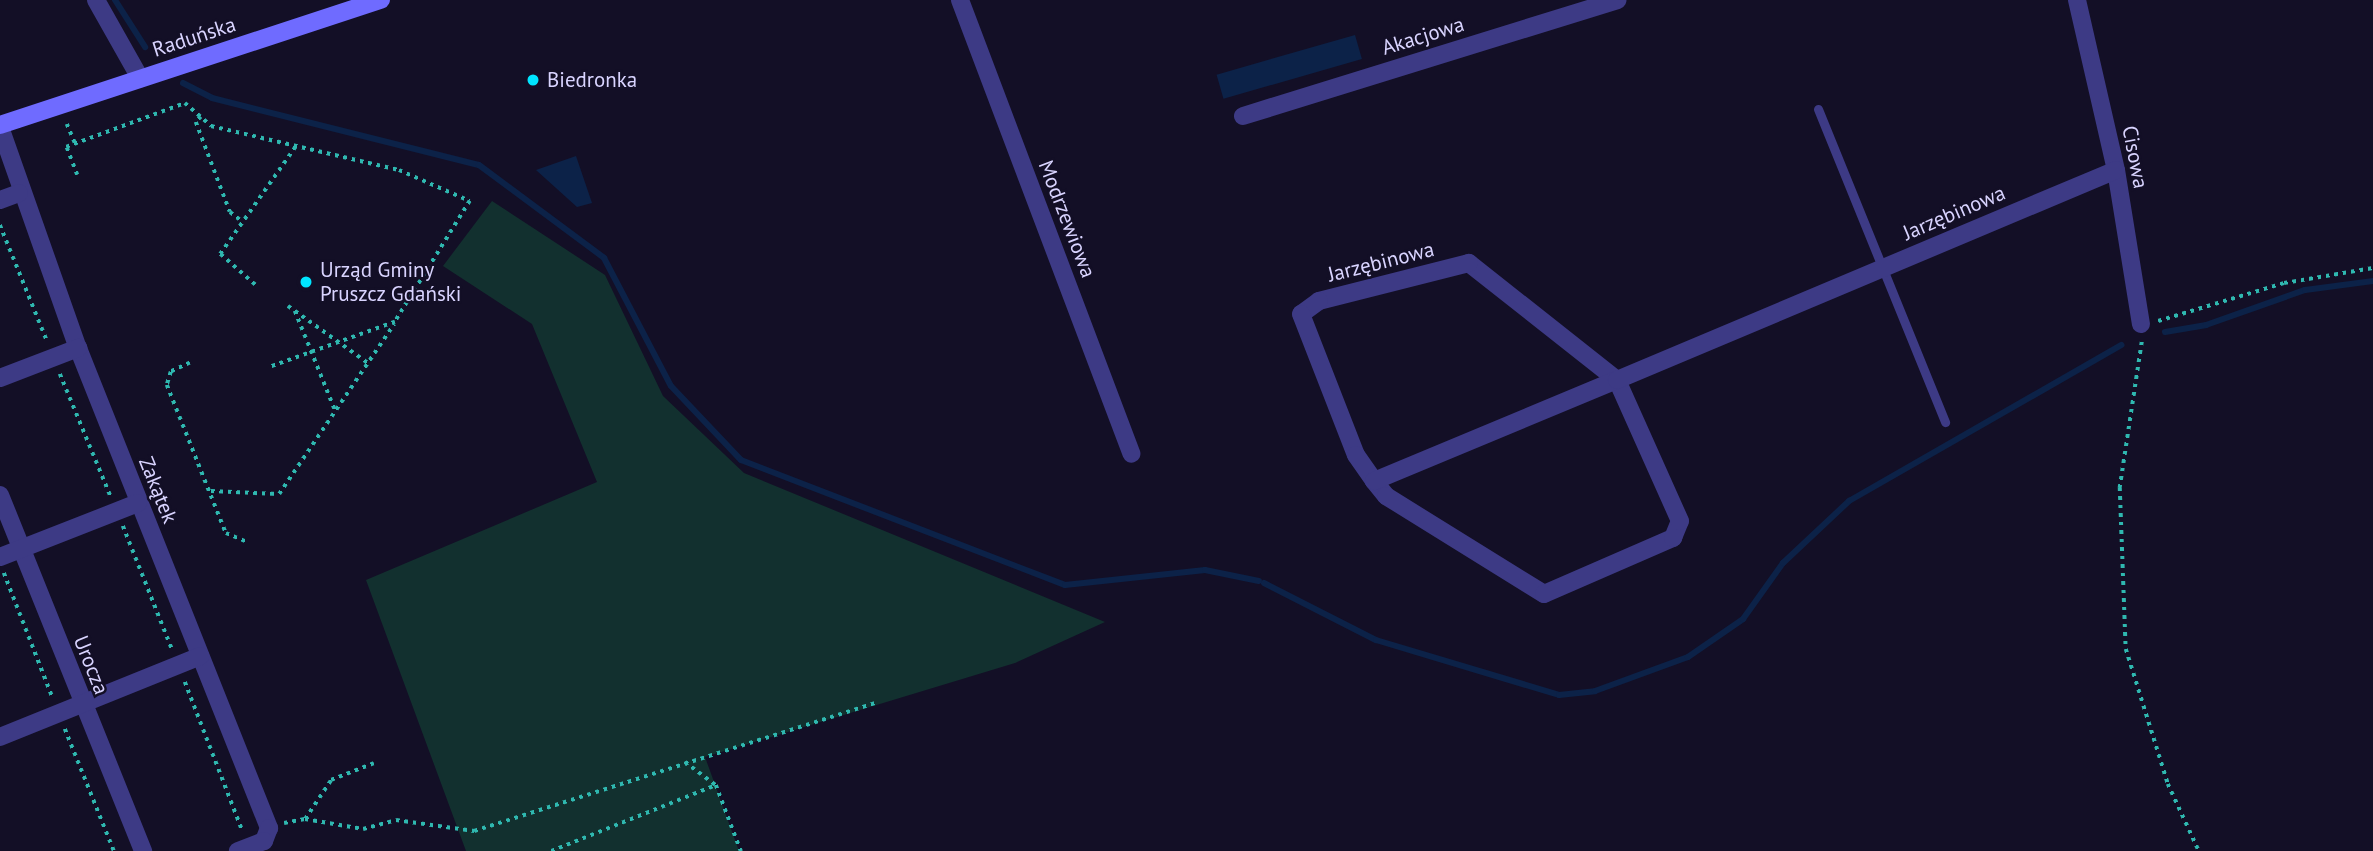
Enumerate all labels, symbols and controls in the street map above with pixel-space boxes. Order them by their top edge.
street label: Raduńska [149,12,239,62]
street label: Akacjowa [1379,12,1467,60]
place label: Biedronka [547,67,637,93]
marker: Biedronka [525,72,541,88]
street label: Cisowa [2117,124,2153,190]
street label: Modrzewiowa [1033,157,1101,281]
street label: Jarzębinowa [1899,180,2009,246]
street label: Jarzębinowa [1325,237,1437,287]
place label: Urząd Gminy Pruszcz Gdański [320,257,462,307]
marker: Urząd Gminy Pruszcz Gdański [298,274,314,290]
street label: Zakątek [133,453,183,527]
street label: Urocza [68,632,114,698]

